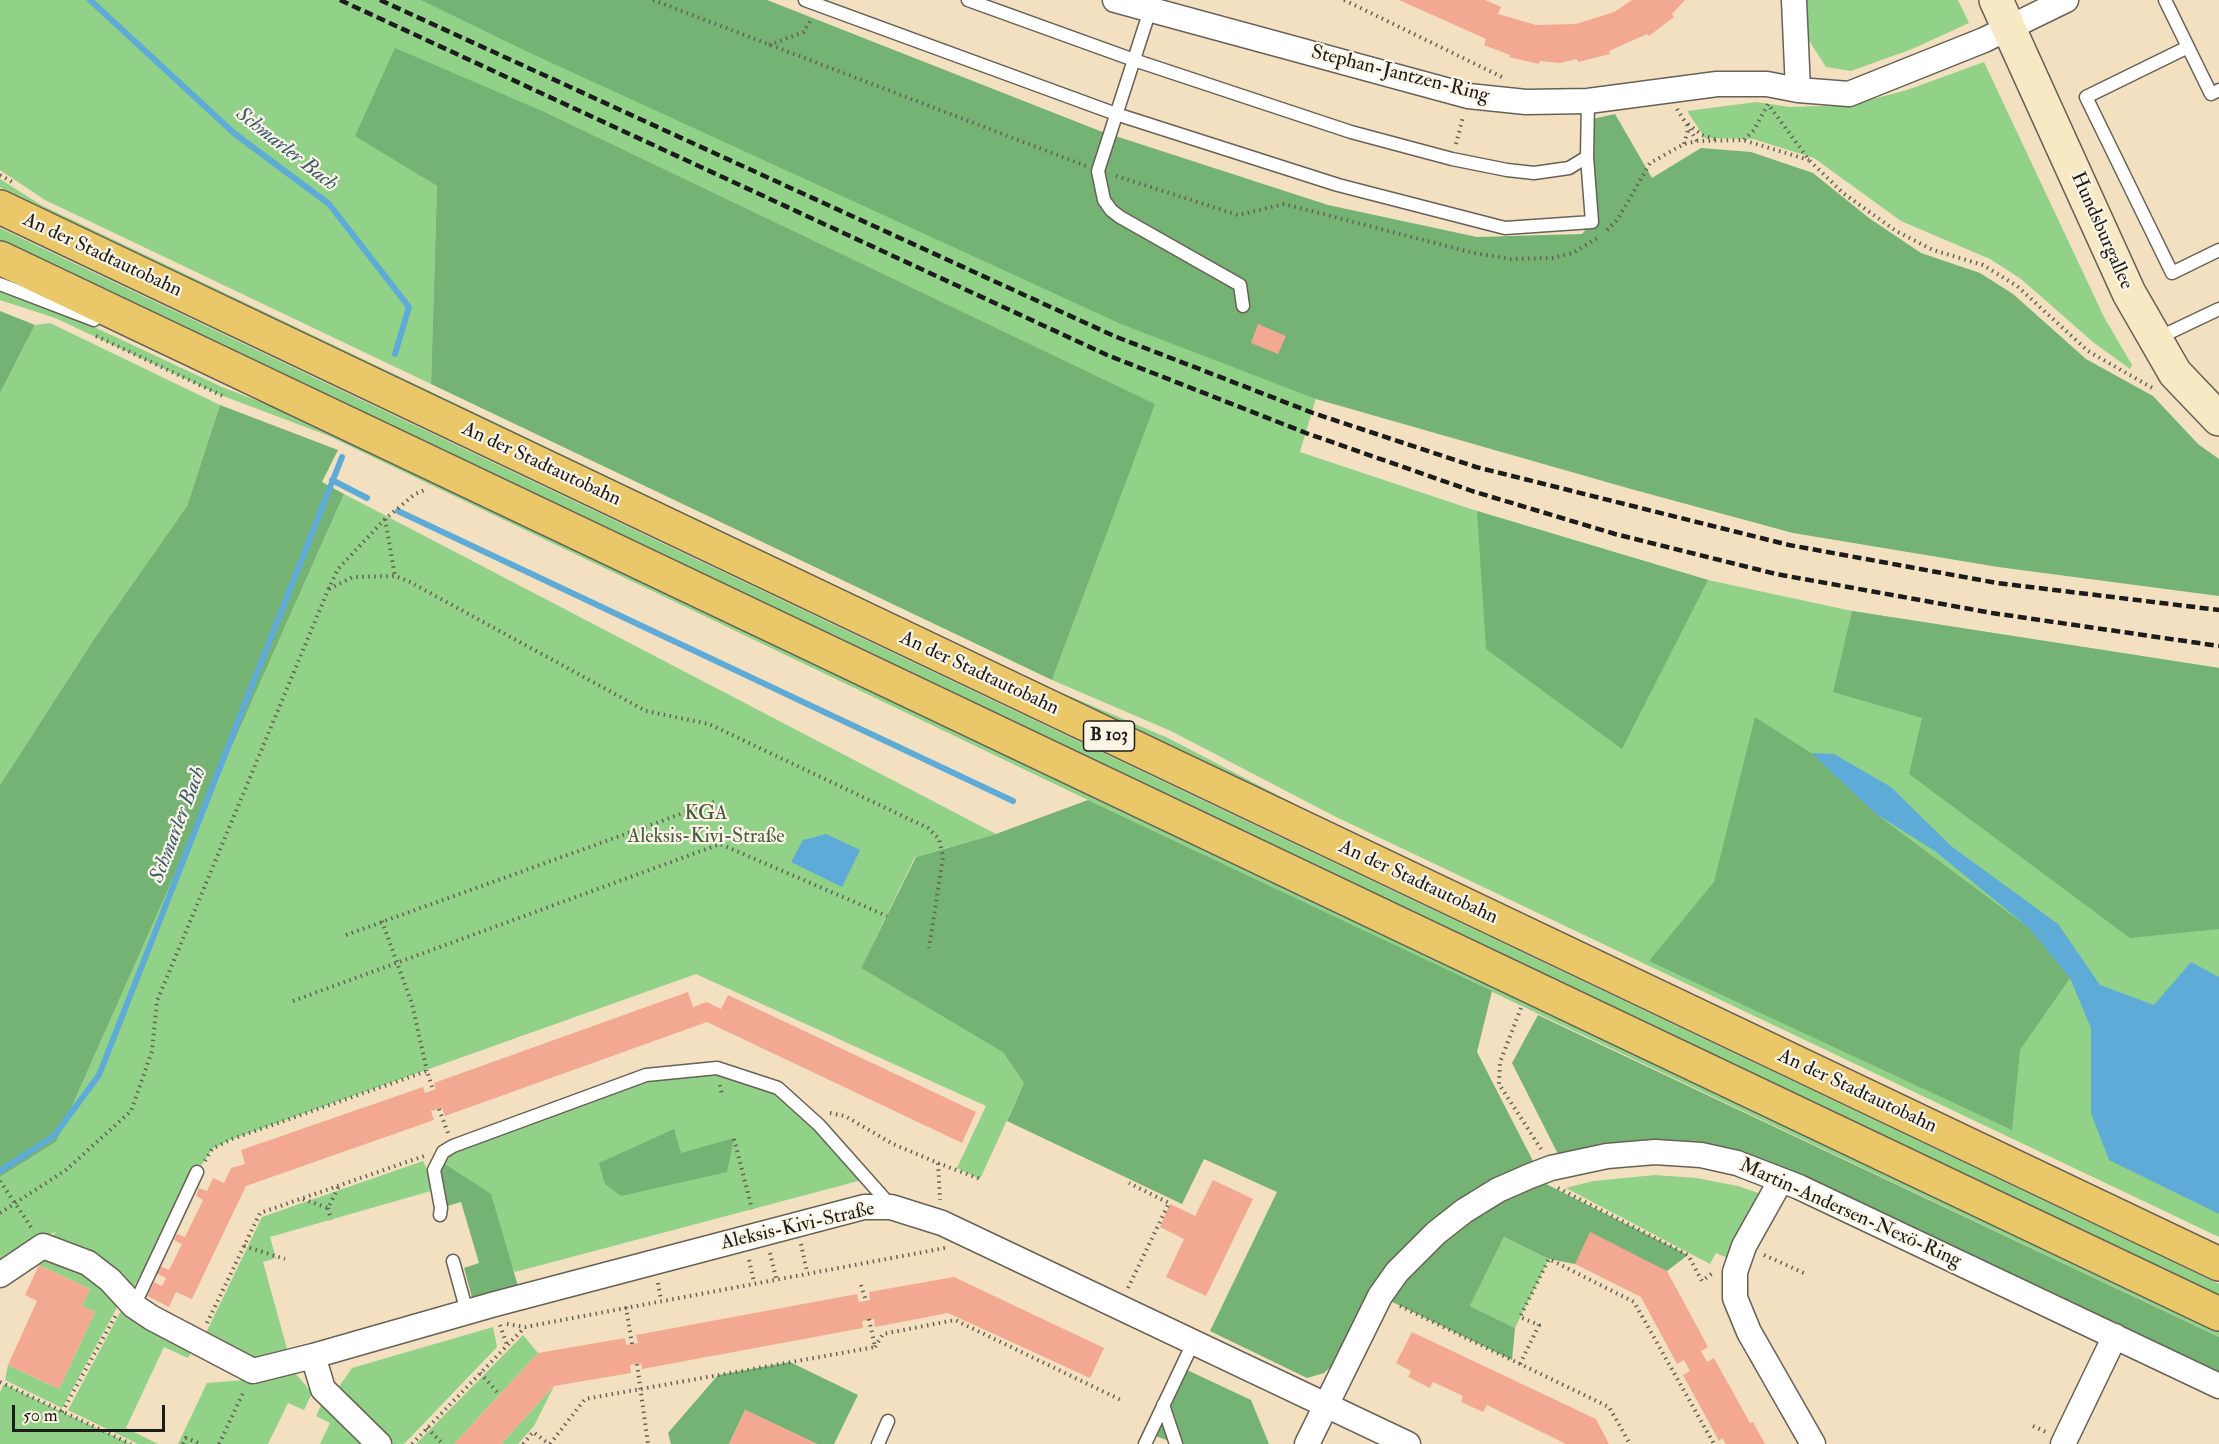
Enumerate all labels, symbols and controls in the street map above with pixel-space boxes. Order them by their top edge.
street label: Stephan-Jantzen-Ring [1309,41,1491,109]
water label: Schmarler Bach [230,102,342,198]
street label: Hundsburgallee [2064,169,2138,293]
street label: An der Stadtautobahn [19,209,185,303]
street label: An der Stadtautobahn [458,418,624,512]
street label: An der Stadtautobahn [896,627,1062,721]
road number: B 103 [1084,721,1134,751]
water label: Schmarler Bach [145,763,213,887]
park label: KGA Aleksis-Kivi-Straße [627,803,785,850]
street label: An der Stadtautobahn [1335,836,1501,930]
street label: An der Stadtautobahn [1774,1045,1940,1139]
street label: Martin-Andersen-Nexö-Ring [1735,1154,1965,1274]
street label: Aleksis-Kivi-Straße [719,1198,877,1256]
scale bar [15,1393,168,1431]
text: 50 m [23,1404,58,1427]

